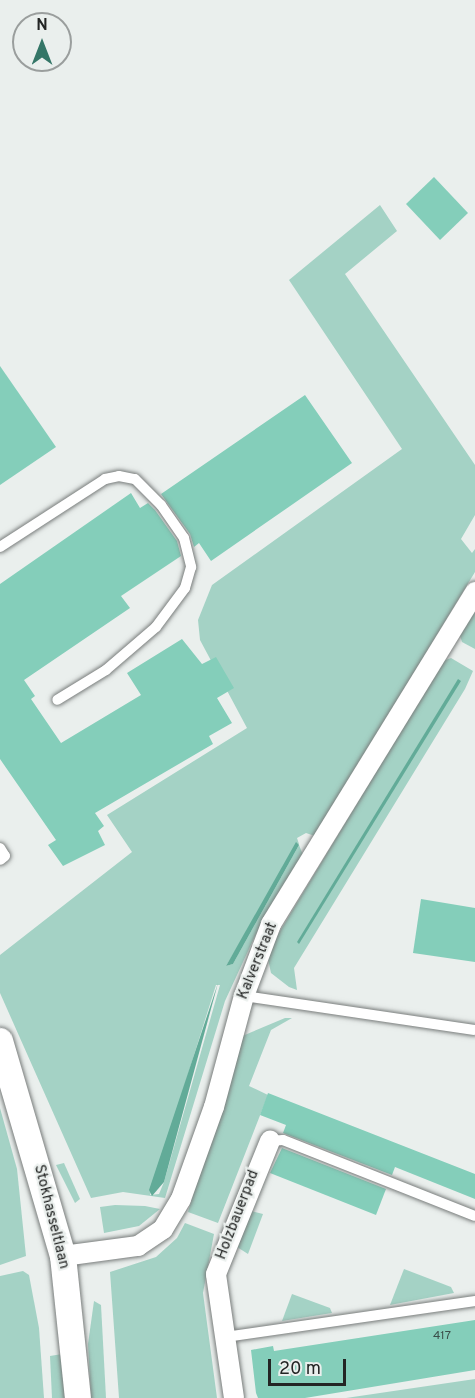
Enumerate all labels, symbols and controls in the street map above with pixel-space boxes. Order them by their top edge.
north arrow [12,12,72,72]
text: N [36,16,48,36]
street label: Kalverstraat [234,920,282,1002]
street label: Stokhasseltlaan [29,1163,73,1271]
street label: Holzbauerpad [213,1168,263,1262]
house number: 417 [433,1330,451,1344]
scale bar [271,1347,349,1385]
text: 20 m [279,1358,321,1381]

